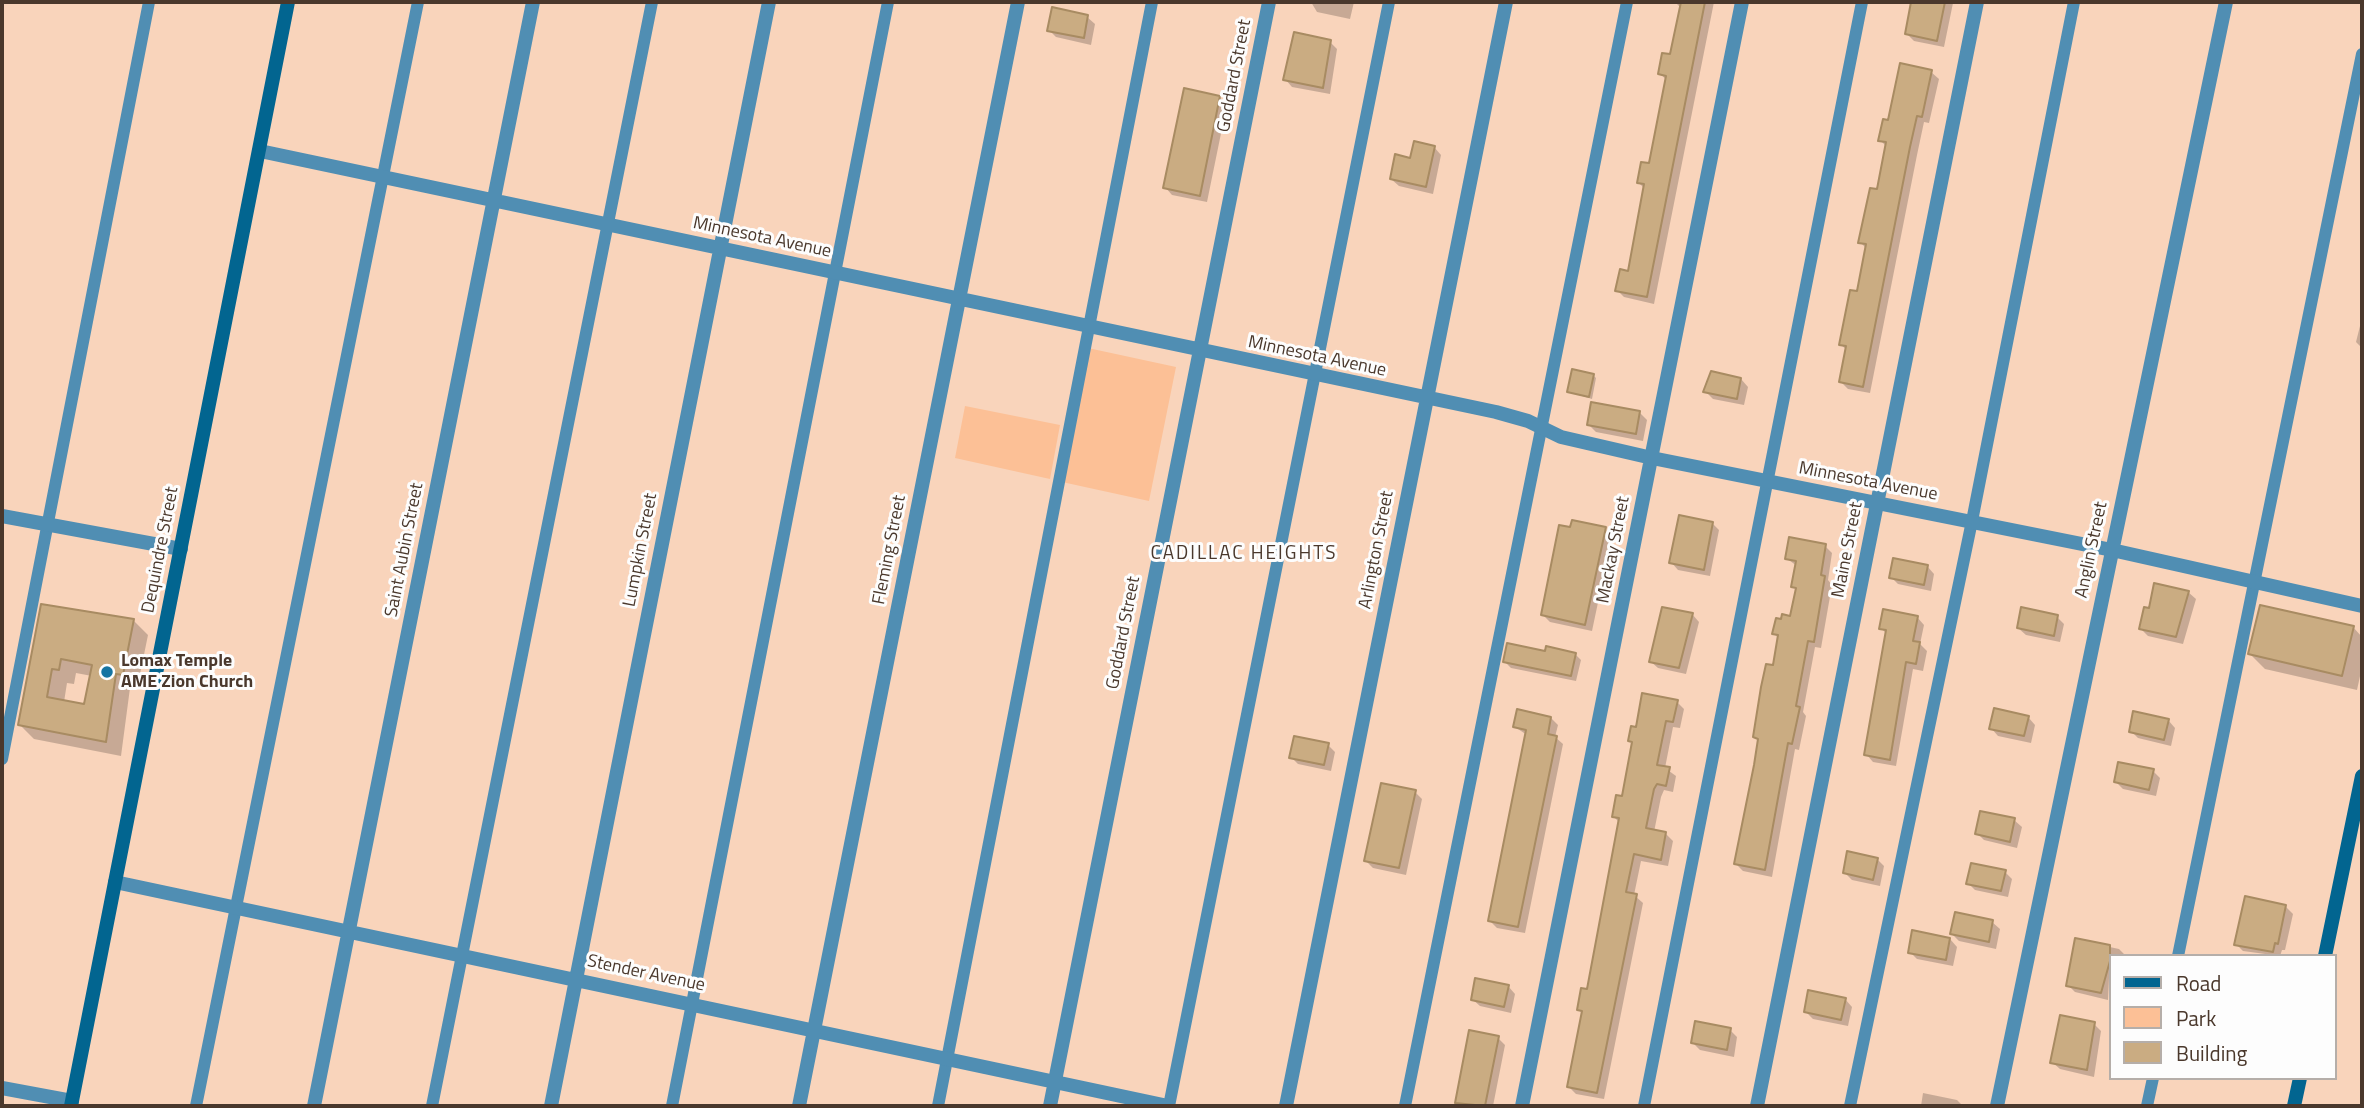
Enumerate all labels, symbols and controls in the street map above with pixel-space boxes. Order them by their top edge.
street label: Goddard Street [1213,18,1257,134]
street label: Minnesota Avenue [691,213,833,263]
street label: Minnesota Avenue [1246,332,1388,382]
street label: Minnesota Avenue [1797,458,1939,506]
street label: Saint Aubin Street [381,481,429,619]
street label: Dequindre Street [138,485,184,615]
street label: Arlington Street [1355,489,1399,611]
street label: Lumpkin Street [619,491,663,609]
street label: Fleming Street [869,493,911,607]
street label: Mackay Street [1593,495,1635,605]
street label: Maine Street [1828,500,1868,600]
street label: Anglin Street [2071,500,2113,600]
district label: CADILLAC HEIGHTS [1152,543,1336,565]
street label: Goddard Street [1102,575,1146,691]
place label: Lomax Temple AME Zion Church [121,651,253,694]
marker: Lomax Temple AME Zion Church [99,664,115,680]
street label: Stender Avenue [585,951,707,997]
legend [2108,954,2336,1080]
text: Road [2176,967,2221,999]
text: Park [2176,1002,2216,1034]
text: Building [2176,1037,2247,1069]

